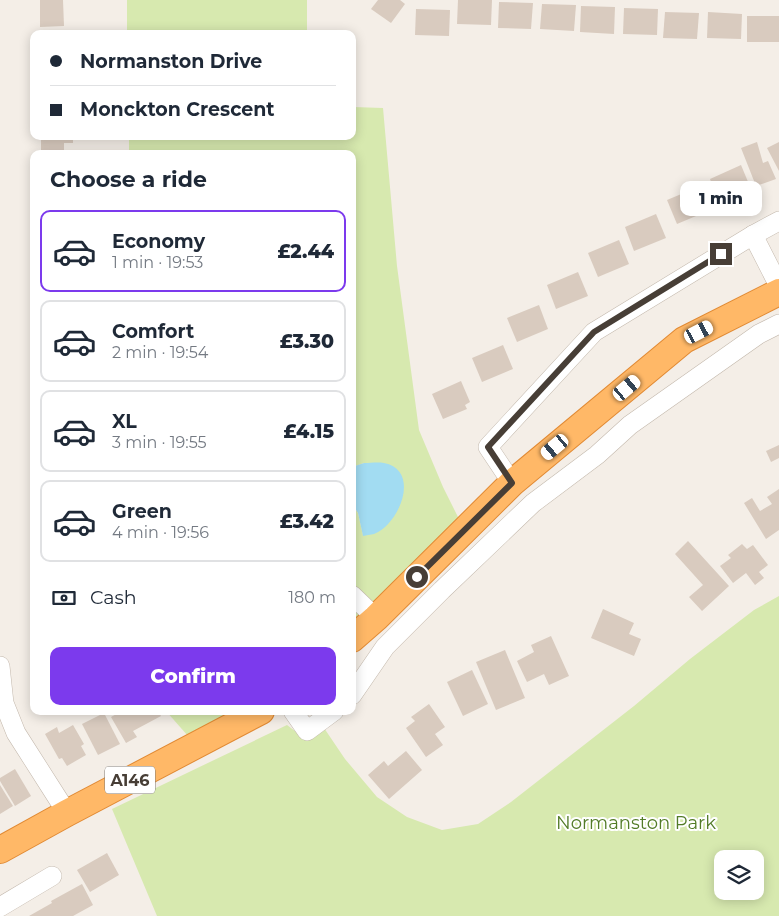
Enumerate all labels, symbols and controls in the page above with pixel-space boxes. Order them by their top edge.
text: Normanston Drive [80,50,262,73]
text: Monckton Crescent [80,98,275,121]
text: Choose a ride [50,166,207,193]
callout: 1 min [680,182,762,216]
text: 1 min [699,189,743,208]
icon: car [52,229,97,274]
text: Economy [112,230,205,253]
text: £2.44 [278,240,334,263]
route end [710,243,732,265]
text: 1 min · 19:53 [112,253,203,272]
icon: car [52,319,97,364]
car [682,319,715,345]
text: Comfort [112,320,194,343]
text: £3.30 [280,330,334,353]
text: 2 min · 19:54 [112,343,208,362]
car [610,373,643,403]
icon: car [52,409,97,454]
text: XL [112,410,137,433]
text: £4.15 [284,420,334,443]
car [538,432,571,462]
text: 3 min · 19:55 [112,433,207,452]
icon: car [52,499,97,544]
text: Green [112,500,172,523]
text: £3.42 [280,510,334,533]
text: 4 min · 19:56 [112,523,209,542]
route start [406,566,428,588]
icon: cash [50,584,78,612]
text: Cash [90,586,137,609]
text: 180 m [288,588,336,607]
button: Confirm [50,647,336,705]
road number: A146 [105,766,155,794]
park label: Normanston Park [556,812,716,834]
map controls [714,850,764,900]
button: layers [714,850,764,900]

